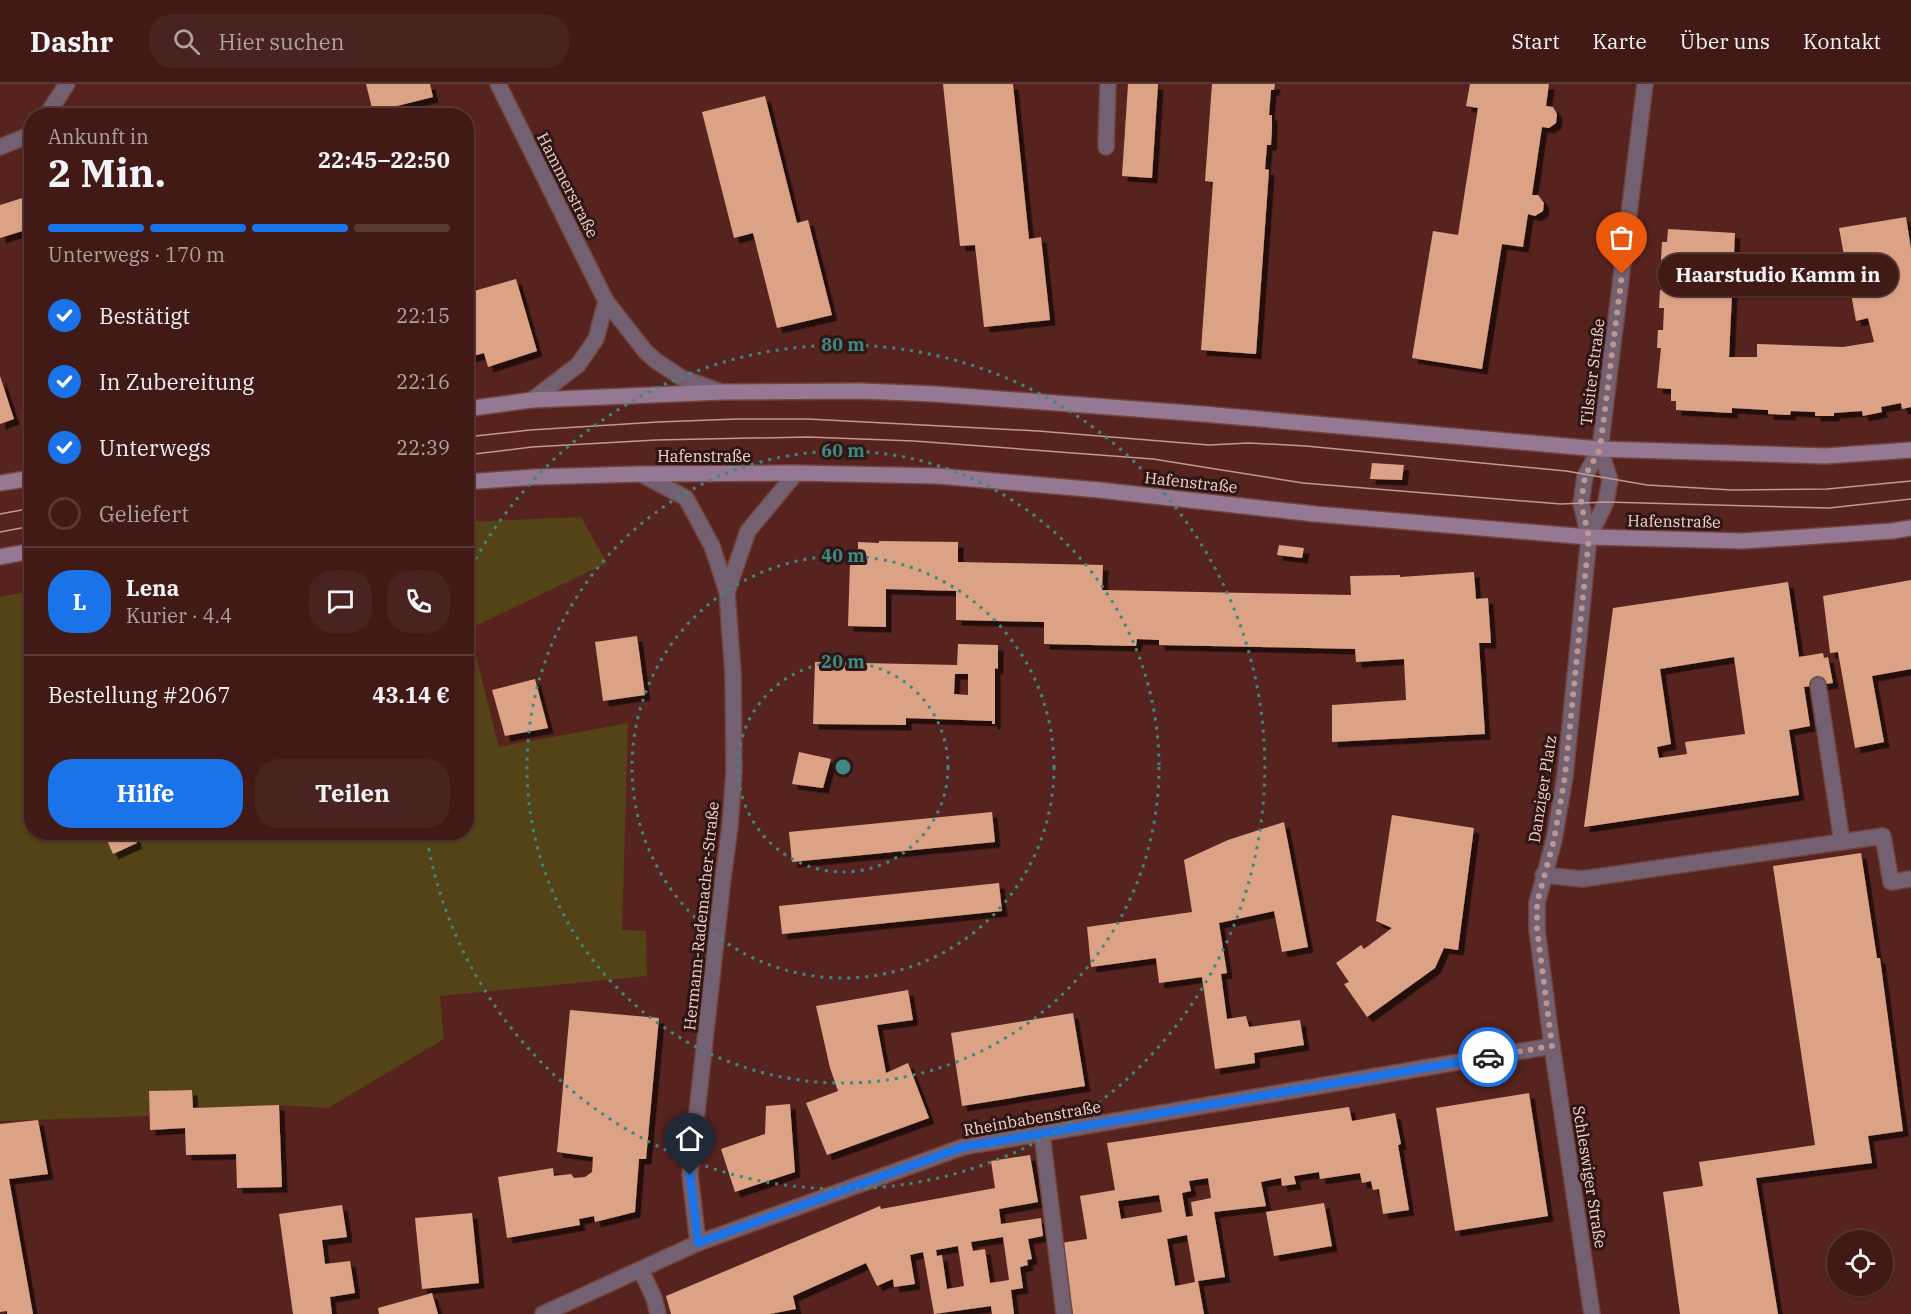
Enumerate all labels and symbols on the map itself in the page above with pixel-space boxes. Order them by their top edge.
street label: Hammerstraße [533,129,603,241]
pin [1596,212,1647,274]
callout: Haarstudio Kamm in [1658,253,1898,295]
street label: Tilsiter Straße [1576,317,1608,427]
text: 80 m [821,333,865,356]
text: 60 m [821,439,865,462]
street label: Hafenstraße [657,446,751,466]
street label: Hafenstraße [1143,467,1239,497]
street label: Hafenstraße [1627,510,1721,532]
text: 40 m [821,544,865,567]
text: 20 m [821,650,865,673]
street label: Danziger Platz [1524,734,1560,844]
centre of rings [833,757,853,777]
street label: Hermann-Rademacher-Straße [679,800,723,1032]
courier [1458,1027,1518,1087]
street label: Rheinbabenstraße [962,1096,1102,1140]
street label: Schleswiger Straße [1569,1104,1611,1250]
pin [664,1113,715,1175]

